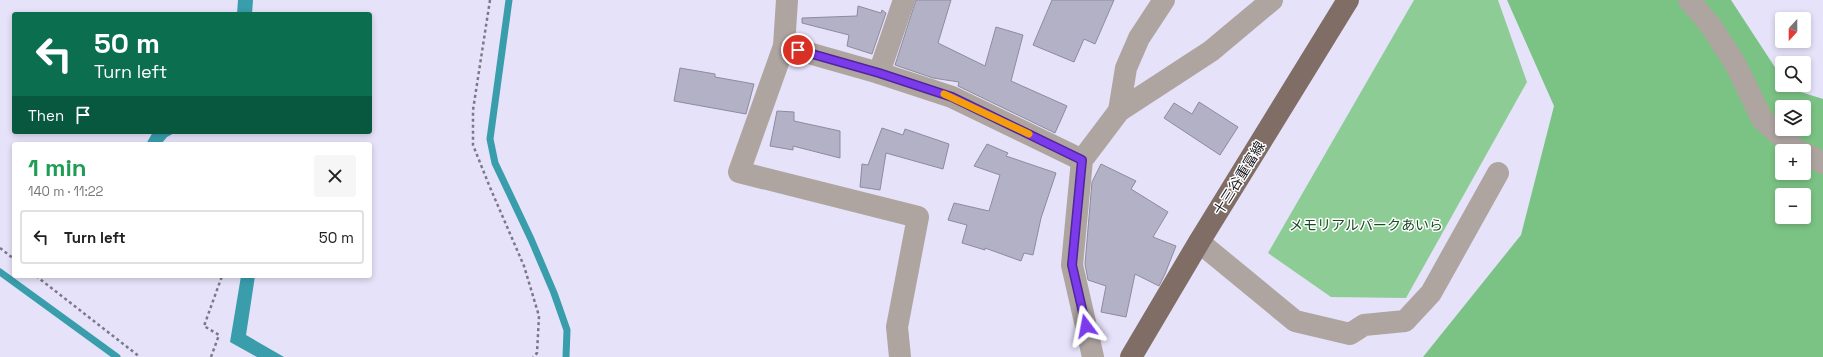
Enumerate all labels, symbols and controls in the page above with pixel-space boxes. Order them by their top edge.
north arrow [1775,12,1811,48]
map controls [1775,12,1811,224]
text: 50 m [94,25,160,61]
icon: left [28,28,80,80]
pin [781,33,815,67]
icon: arrive [787,39,809,61]
button: search [1775,56,1811,92]
text: Turn left [94,60,167,83]
button: layers [1775,100,1811,136]
icon: arrive [72,104,94,126]
text: Then [28,106,64,125]
street label: 十三谷重富線 [1209,138,1269,218]
button: + [1775,144,1811,180]
text: 1 min [28,152,87,183]
button: close [314,155,356,197]
text: 140 m · 11:22 [28,183,103,200]
button: − [1775,188,1811,224]
park label: メモリアルパークあいら [1289,216,1443,234]
icon: left [30,226,52,248]
text: Turn left [64,228,126,247]
text: 50 m [319,228,354,247]
position arrow [1065,305,1107,347]

